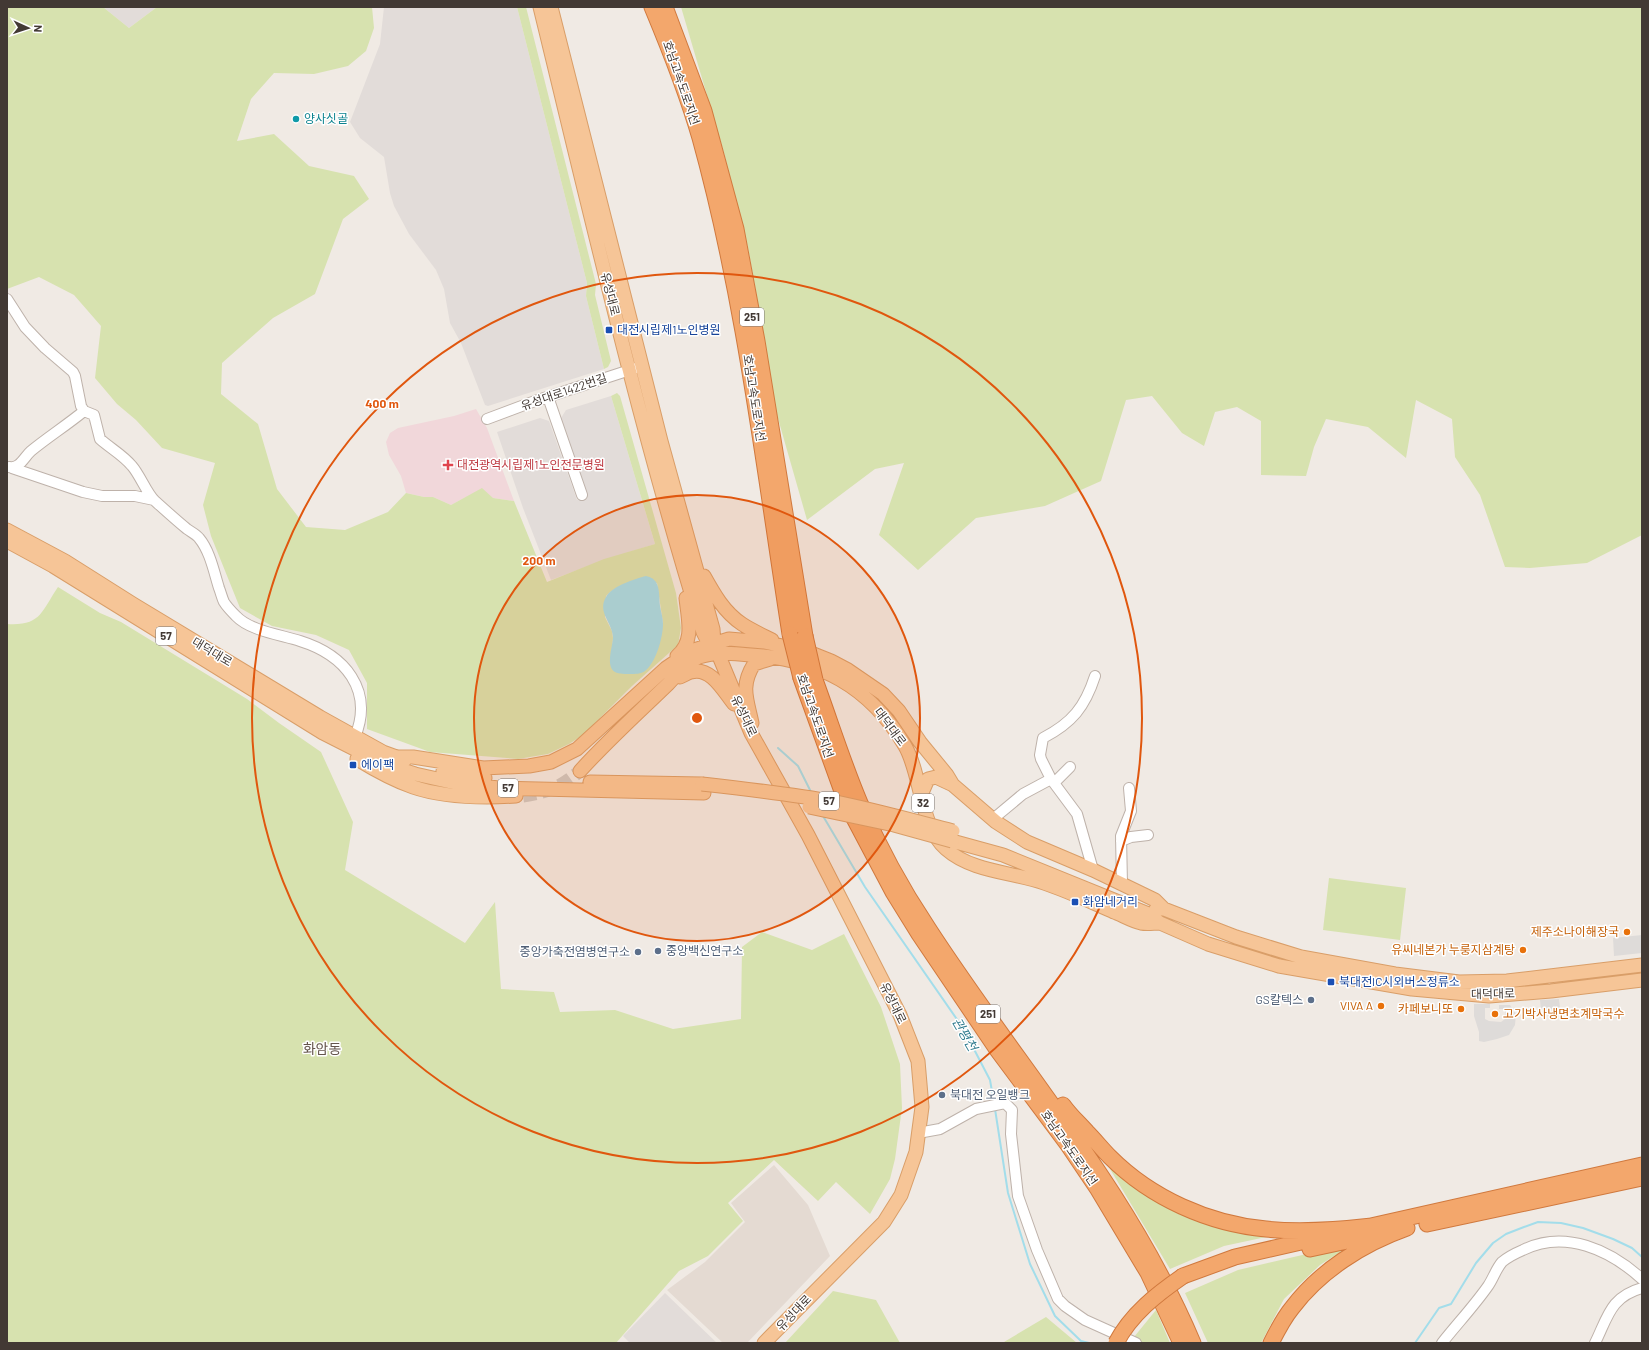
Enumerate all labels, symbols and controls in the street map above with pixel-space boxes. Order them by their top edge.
north arrow [8,8,48,48]
text: N [32,25,45,33]
street label: 호남고속도로지선 [661,39,703,127]
place label: 양사싯골 [304,111,348,125]
marker: 양사싯골 [291,114,301,124]
street label: 유성대로 [599,271,623,317]
road number: 251 [740,308,764,326]
place label: 대전시립제1노인병원 [617,322,721,336]
marker: 대전시립제1노인병원 [604,325,614,335]
street label: 호남고속도로지선 [741,353,769,443]
street label: 유성대로1422번길 [519,370,608,412]
text: 400 m [365,396,399,410]
place label: 대전광역시립제1노인전문병원 [457,457,605,471]
marker: 대전광역시립제1노인전문병원 [442,459,454,471]
text: 200 m [523,553,555,567]
road number: 57 [156,627,176,645]
street label: 대덕대로 [190,634,235,669]
street label: 호남고속도로지선 [795,672,837,760]
street label: 유성대로 [729,693,761,739]
street label: 대덕대로 [872,705,910,748]
centre of rings [690,711,704,725]
place label: 에이팩 [361,757,394,771]
marker: 에이팩 [348,760,358,770]
road number: 57 [498,779,518,797]
road number: 57 [819,792,839,810]
road number: 32 [912,794,934,812]
place label: 화암네거리 [1083,894,1138,908]
marker: 화암네거리 [1070,897,1080,907]
place label: 제주소나이해장국 [1531,924,1619,938]
marker: 제주소나이해장국 [1622,927,1632,937]
place label: 유씨네본가 누룽지삼계탕 [1391,942,1515,956]
place label: 중앙백신연구소 [666,943,743,957]
place label: 중앙가축전염병연구소 [520,944,630,958]
marker: 유씨네본가 누룽지삼계탕 [1518,945,1528,955]
marker: 중앙백신연구소 [653,946,663,956]
marker: 중앙가축전염병연구소 [633,947,643,957]
place label: 북대전IC시외버스정류소 [1339,974,1460,988]
marker: 북대전IC시외버스정류소 [1326,977,1336,987]
street label: 유성대로 [878,980,910,1025]
street label: 대덕대로 [1471,986,1515,1000]
place label: GS칼텍스 [1256,992,1303,1006]
marker: GS칼텍스 [1306,995,1316,1005]
place label: VIVA A [1340,998,1373,1012]
marker: VIVA A [1376,1001,1386,1011]
place label: 카페보니또 [1398,1001,1453,1015]
marker: 카페보니또 [1456,1004,1466,1014]
road number: 251 [976,1005,1000,1023]
place label: 고기박사냉면초계막국수 [1503,1006,1624,1020]
marker: 고기박사냉면초계막국수 [1490,1009,1500,1019]
water label: 관평천 [949,1014,981,1054]
district label: 화암동 [303,1040,341,1057]
place label: 북대전 오일뱅크 [950,1087,1030,1101]
marker: 북대전 오일뱅크 [937,1090,947,1100]
street label: 호남고속도로지선 [1039,1107,1101,1188]
street label: 유성대로 [773,1292,814,1333]

